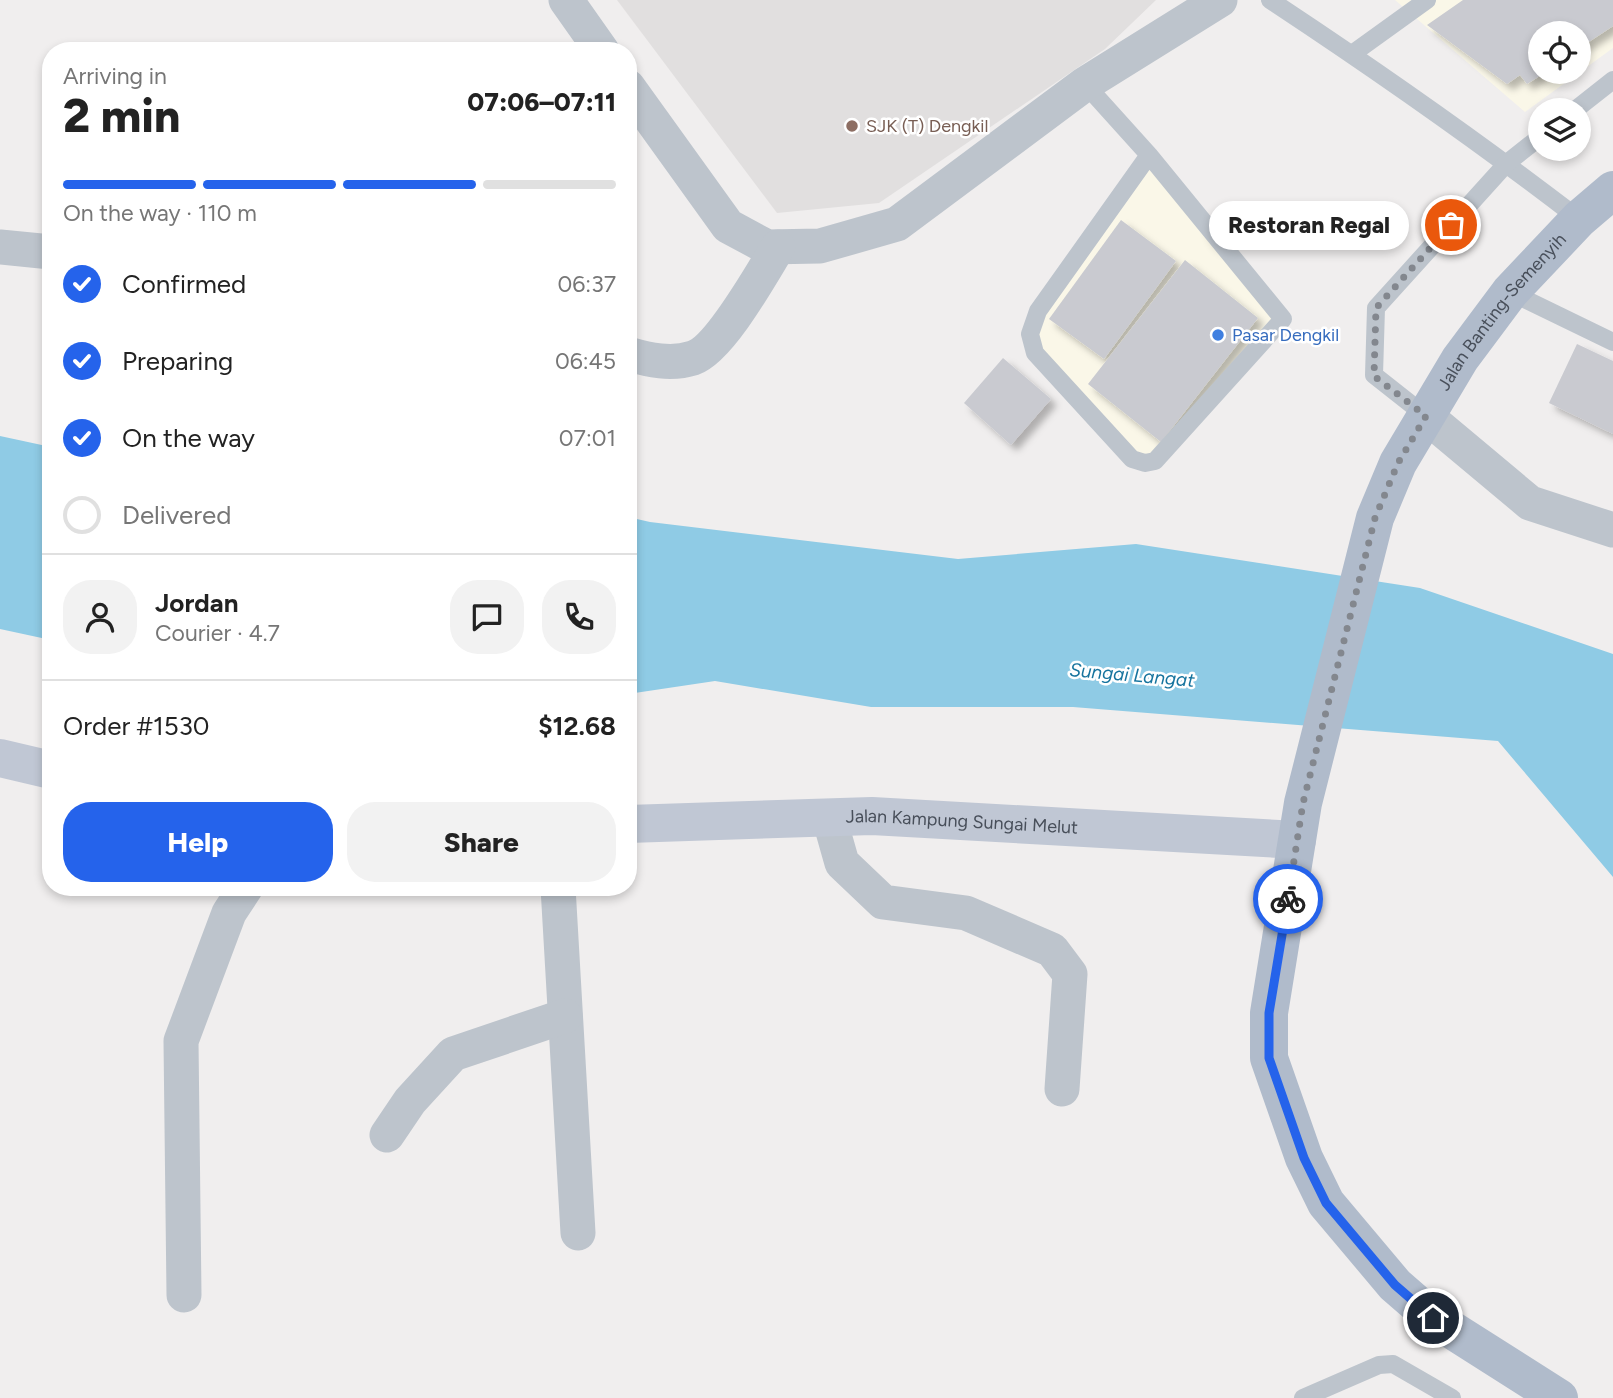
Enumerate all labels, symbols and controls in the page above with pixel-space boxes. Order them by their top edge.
map controls [1528,21,1591,161]
button: locate [1528,21,1591,84]
text: Arriving in [63,62,167,90]
text: 07:06–07:11 [467,86,616,118]
text: 2 min [63,88,180,144]
button: layers [1528,98,1591,161]
place label: SJK (T) Dengkil [866,115,989,137]
marker: SJK (T) Dengkil [844,118,860,134]
pin [1421,195,1481,255]
text: On the way · 110 m [63,199,257,227]
callout: Restoran Regal [1210,201,1409,250]
icon: bag [1432,206,1470,244]
text: Restoran Regal [1228,211,1390,239]
street label: Jalan Banting-Semenyih [1433,229,1571,394]
icon: check [63,265,101,303]
text: Confirmed [122,268,246,300]
text: 06:37 [558,270,616,298]
place label: Pasar Dengkil [1232,324,1339,346]
marker: Pasar Dengkil [1210,327,1226,343]
icon: check [63,342,101,380]
text: Preparing [122,345,233,377]
text: 06:45 [555,347,616,375]
icon: check [63,419,101,457]
text: On the way [122,422,255,454]
text: 07:01 [559,424,616,452]
text: Delivered [122,499,231,531]
button: person [63,580,137,654]
button: chat [450,580,524,654]
button: phone [542,580,616,654]
text: Jordan [155,587,238,619]
text: Courier · 4.7 [155,619,280,647]
water label: Sungai Langat [1068,658,1196,692]
text: Order #1530 [63,710,209,742]
text: $12.68 [538,710,616,742]
button: Help [63,802,333,882]
button: Share [347,802,616,882]
street label: Jalan Kampung Sungai Melut [845,805,1079,839]
courier [1253,864,1323,934]
icon: bike [1269,880,1307,918]
pin [1403,1288,1463,1348]
icon: home [1414,1299,1452,1337]

